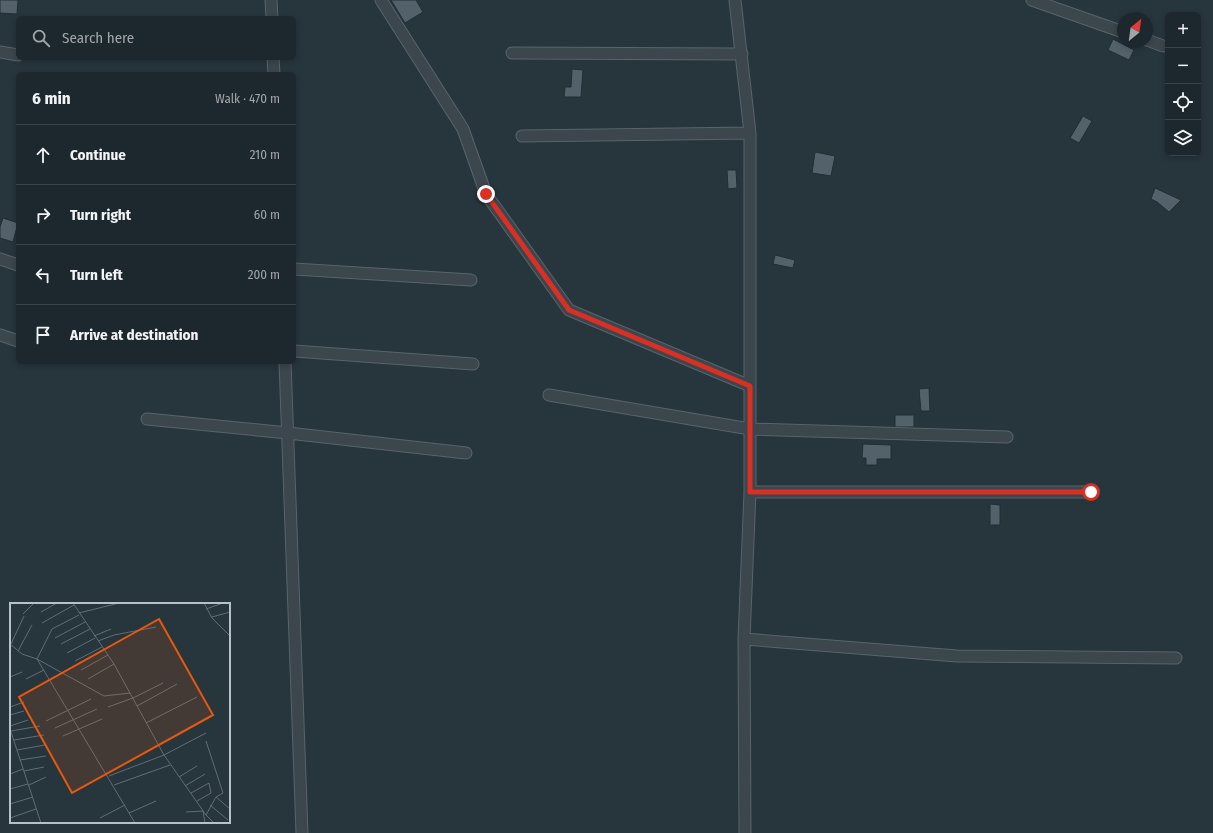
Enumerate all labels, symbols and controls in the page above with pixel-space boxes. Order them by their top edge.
north arrow [1117,12,1153,48]
map controls [1165,12,1201,156]
button: + [1165,12,1201,48]
search box [16,16,296,60]
icon: search [30,27,52,49]
text: Search here [62,29,134,47]
button: − [1165,48,1201,84]
button: locate [1165,84,1201,120]
text: 6 min [32,88,71,109]
text: Walk · 470 m [215,91,280,106]
button: layers [1165,120,1201,156]
icon: ahead [32,144,54,166]
text: Continue [70,146,126,164]
text: 210 m [250,147,280,162]
route end [477,185,495,203]
icon: right [32,204,54,226]
text: Turn right [70,206,131,224]
text: 60 m [254,207,280,222]
icon: left [32,264,54,286]
text: Turn left [70,266,123,284]
text: 200 m [248,267,280,282]
icon: arrive [32,324,54,346]
text: Arrive at destination [70,326,198,344]
route start [1082,483,1100,501]
inset map [10,603,230,823]

